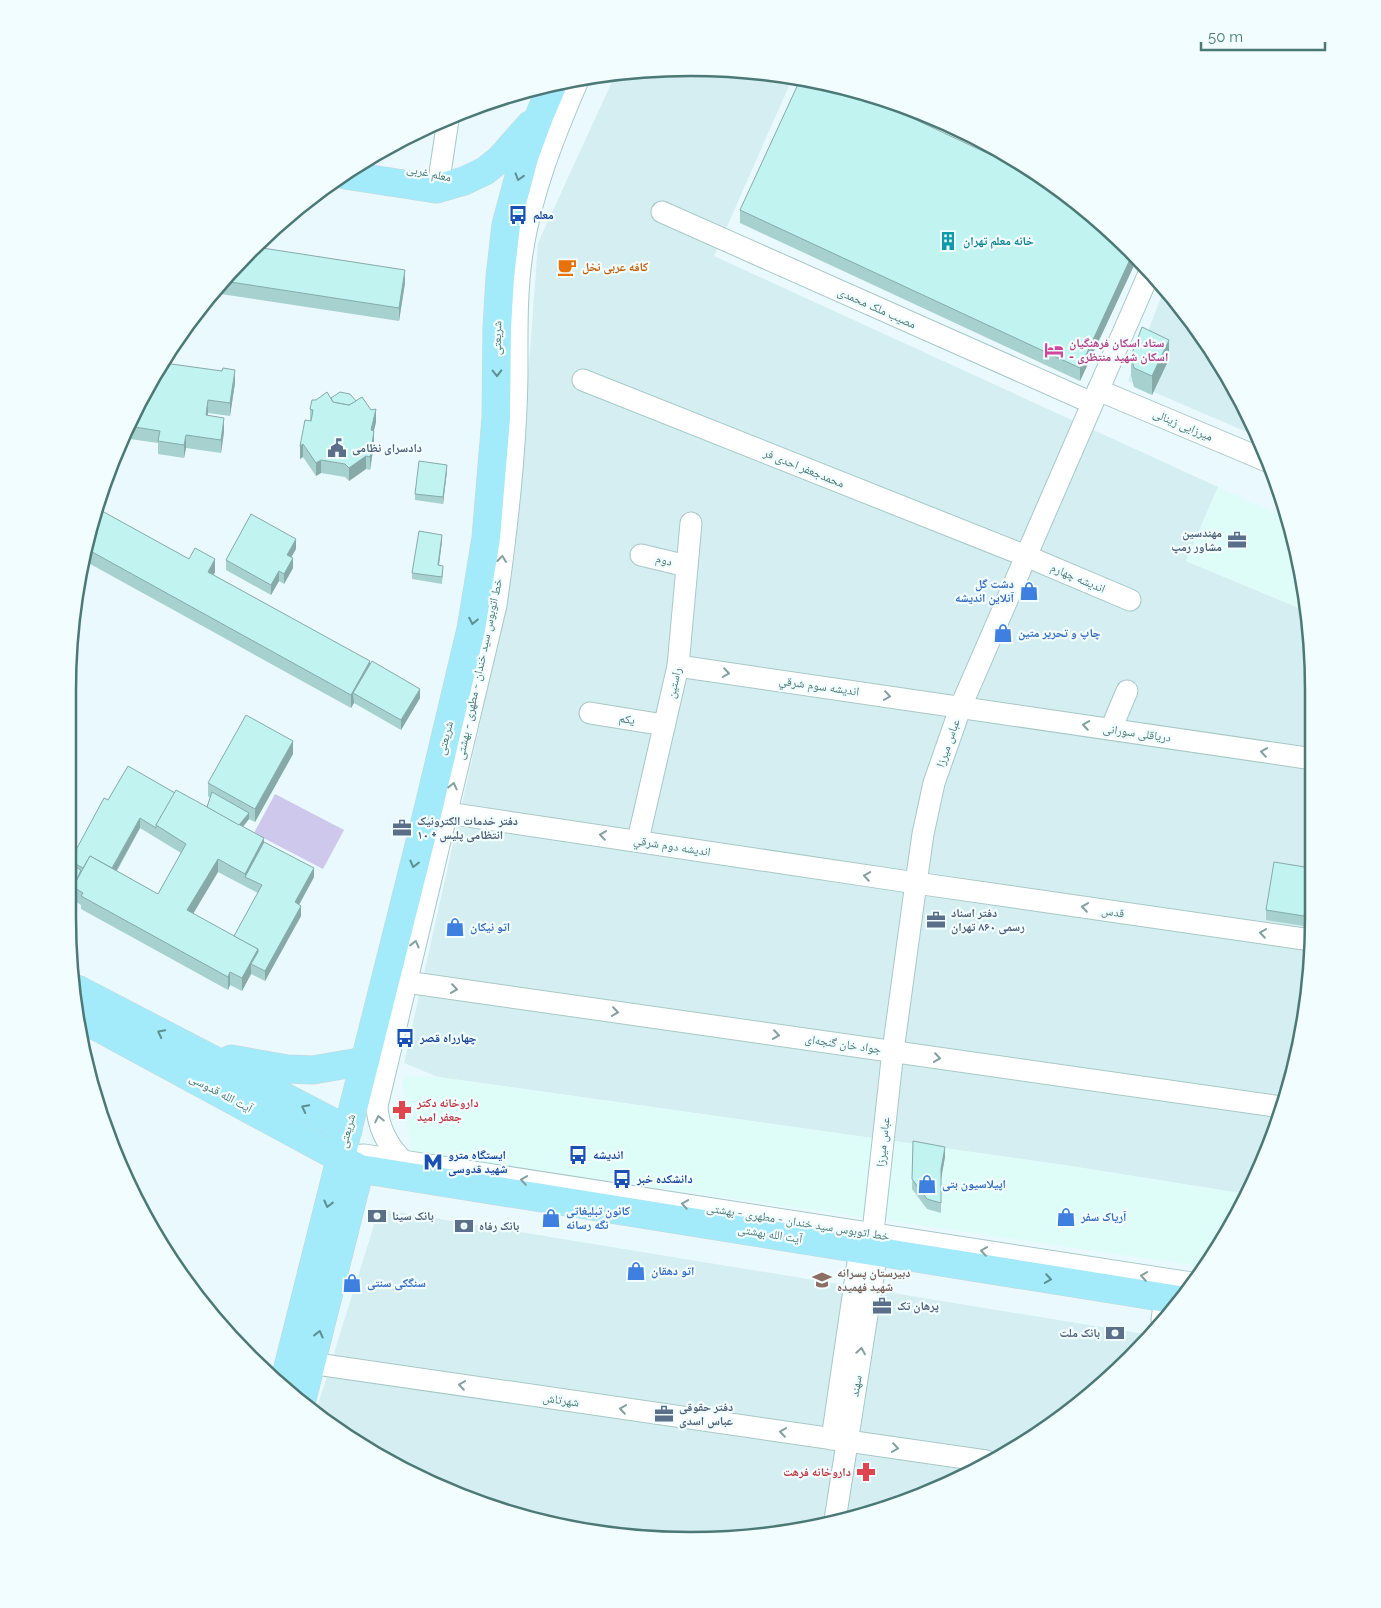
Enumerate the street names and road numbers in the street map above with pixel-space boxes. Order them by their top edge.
street label: معلم غربی [405,161,453,186]
street label: مصیب ملک محمدی [835,284,918,332]
street label: شریعتی [490,321,505,355]
street label: میرزایی زینالی [1151,406,1215,444]
street label: محمدجعفر احدی فر [761,445,846,491]
street label: دوم [654,551,674,570]
street label: اندیشه چهارم [1048,560,1108,597]
street label: خط اتوبوس سید خندان - مطهری - بهشتی [453,577,506,761]
street label: راستین [664,666,684,700]
street label: اندیشه سوم شرقي [778,673,860,702]
street label: یکم [618,711,636,728]
street label: عباس میرزا [933,717,963,769]
street label: شریعتی [434,720,456,756]
street label: دریاقلی سورانی [1102,721,1172,745]
street label: انديشه دوم شرقي [632,833,712,862]
street label: قدس [1101,903,1125,921]
street label: جواد خان گنجه‌ای [804,1032,882,1056]
street label: آیت الله قدوسی [187,1071,256,1116]
street label: شریعتی [336,1112,358,1149]
street label: عباس میرزا [873,1116,893,1168]
street label: خط اتوبوس سید خندان - مطهری - بهشتی [705,1201,891,1244]
street label: آیت الله بهشتی [737,1222,804,1247]
street label: سهند [847,1374,865,1398]
street label: شهرتاش [542,1391,580,1409]

